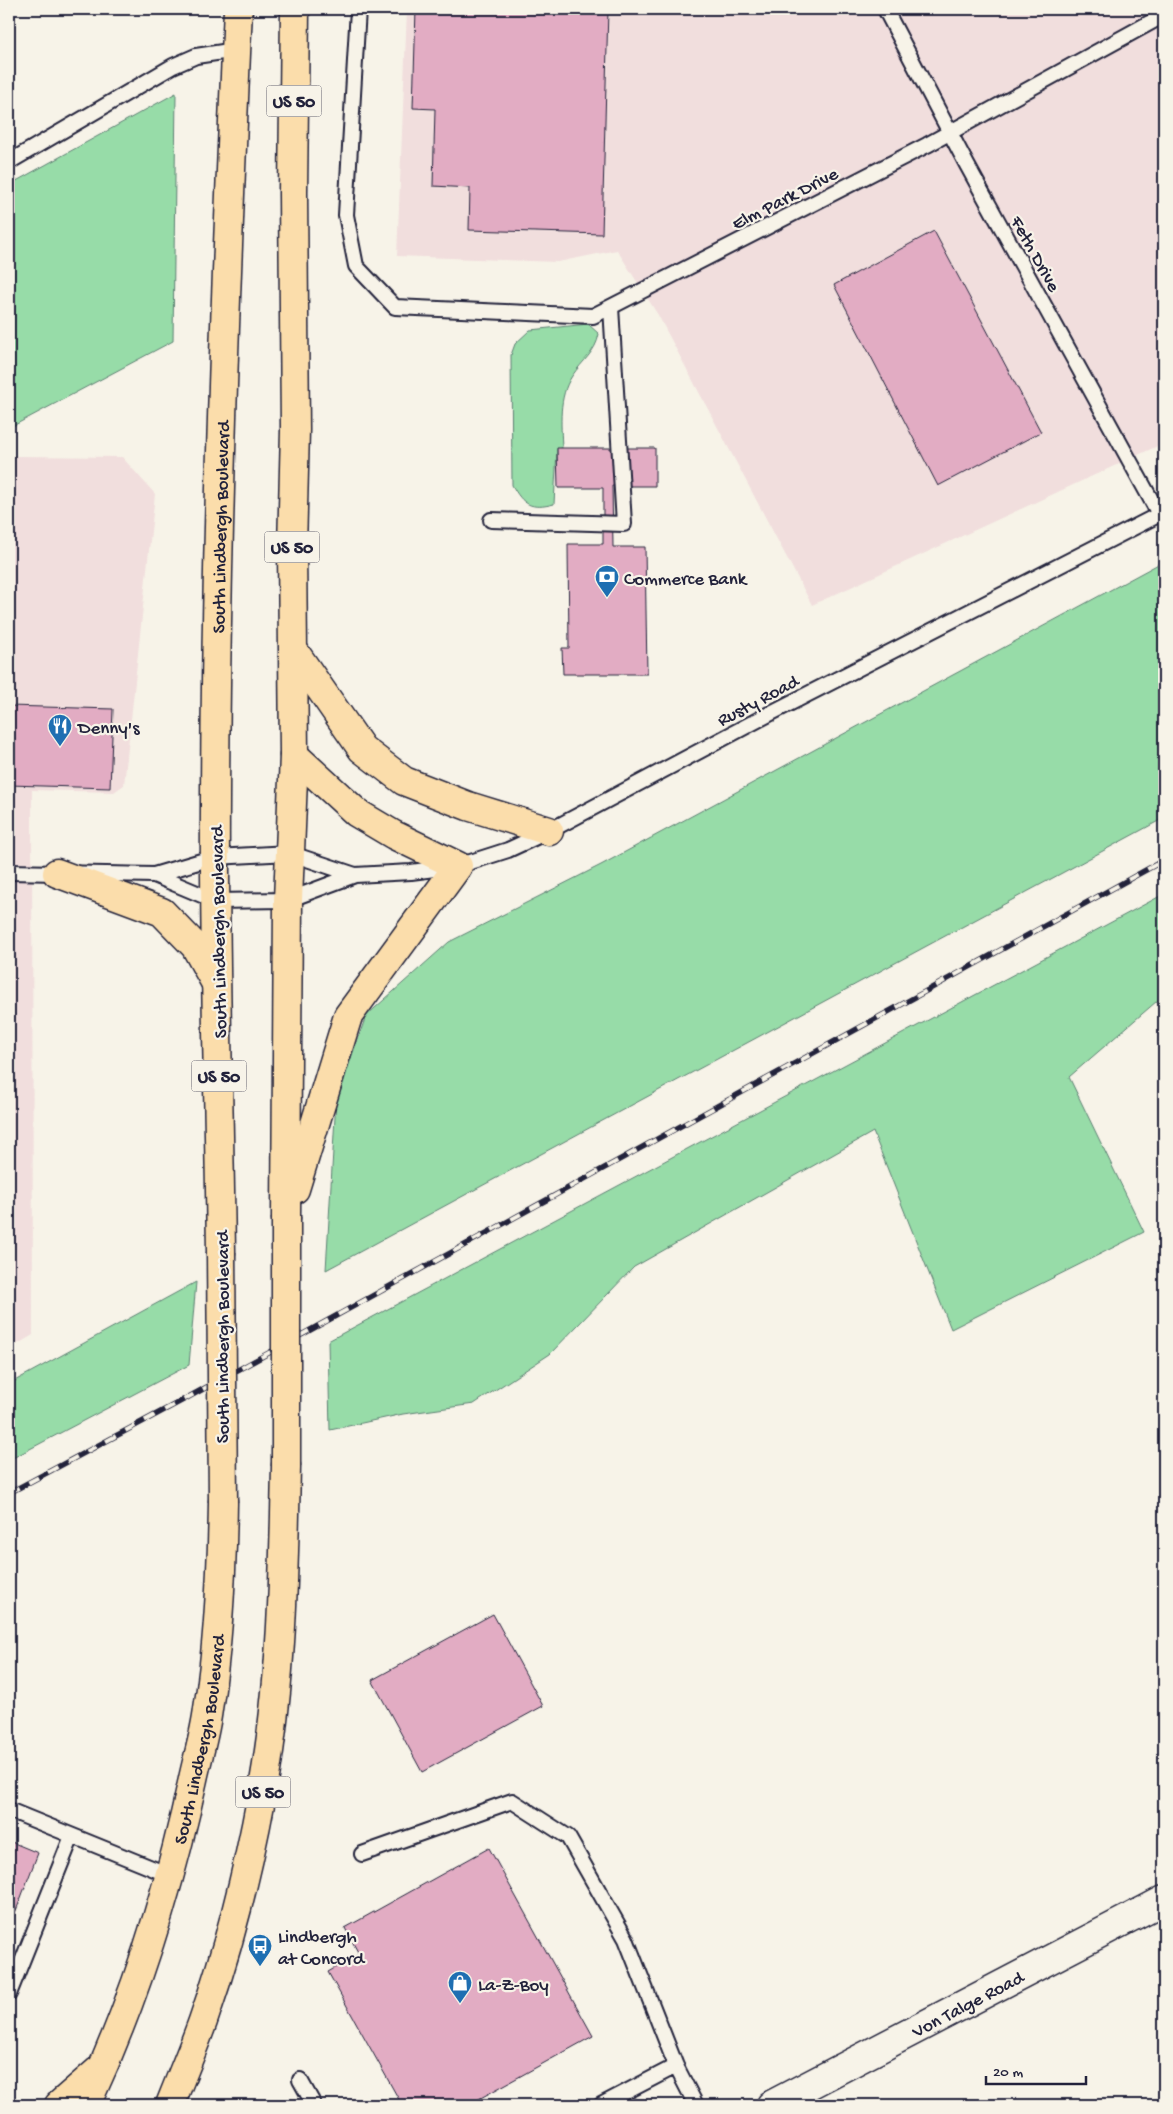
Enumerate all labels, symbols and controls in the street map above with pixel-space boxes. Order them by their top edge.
road number: US 50 [266,85,322,116]
street label: Elm Park Drive [729,163,843,237]
street label: Feth Drive [1003,212,1064,297]
street label: South Lindbergh Boulevard [209,419,237,634]
road number: US 50 [264,532,320,562]
bank icon: Commerce Bank [594,564,620,598]
place label: Commerce Bank [624,569,748,592]
street label: Rusty Road [714,670,805,733]
restaurant icon: Denny's [47,713,73,747]
place label: Denny's [76,718,140,741]
street label: South Lindbergh Boulevard [207,824,234,1038]
road number: US 50 [192,1060,246,1092]
street label: South Lindbergh Boulevard [213,1229,236,1443]
street label: South Lindbergh Boulevard [170,1632,232,1847]
road number: US 50 [236,1776,290,1808]
place label: Lindbergh at Concord [278,1927,366,1972]
bus stop icon: Lindbergh at Concord [247,1933,273,1967]
street label: Von Talge Road [908,1966,1030,2045]
shop icon: La-Z-Boy [447,1970,473,2004]
place label: La-Z-Boy [478,1975,549,1998]
scale bar [986,2054,1086,2086]
text: 20 m [993,2064,1023,2082]

